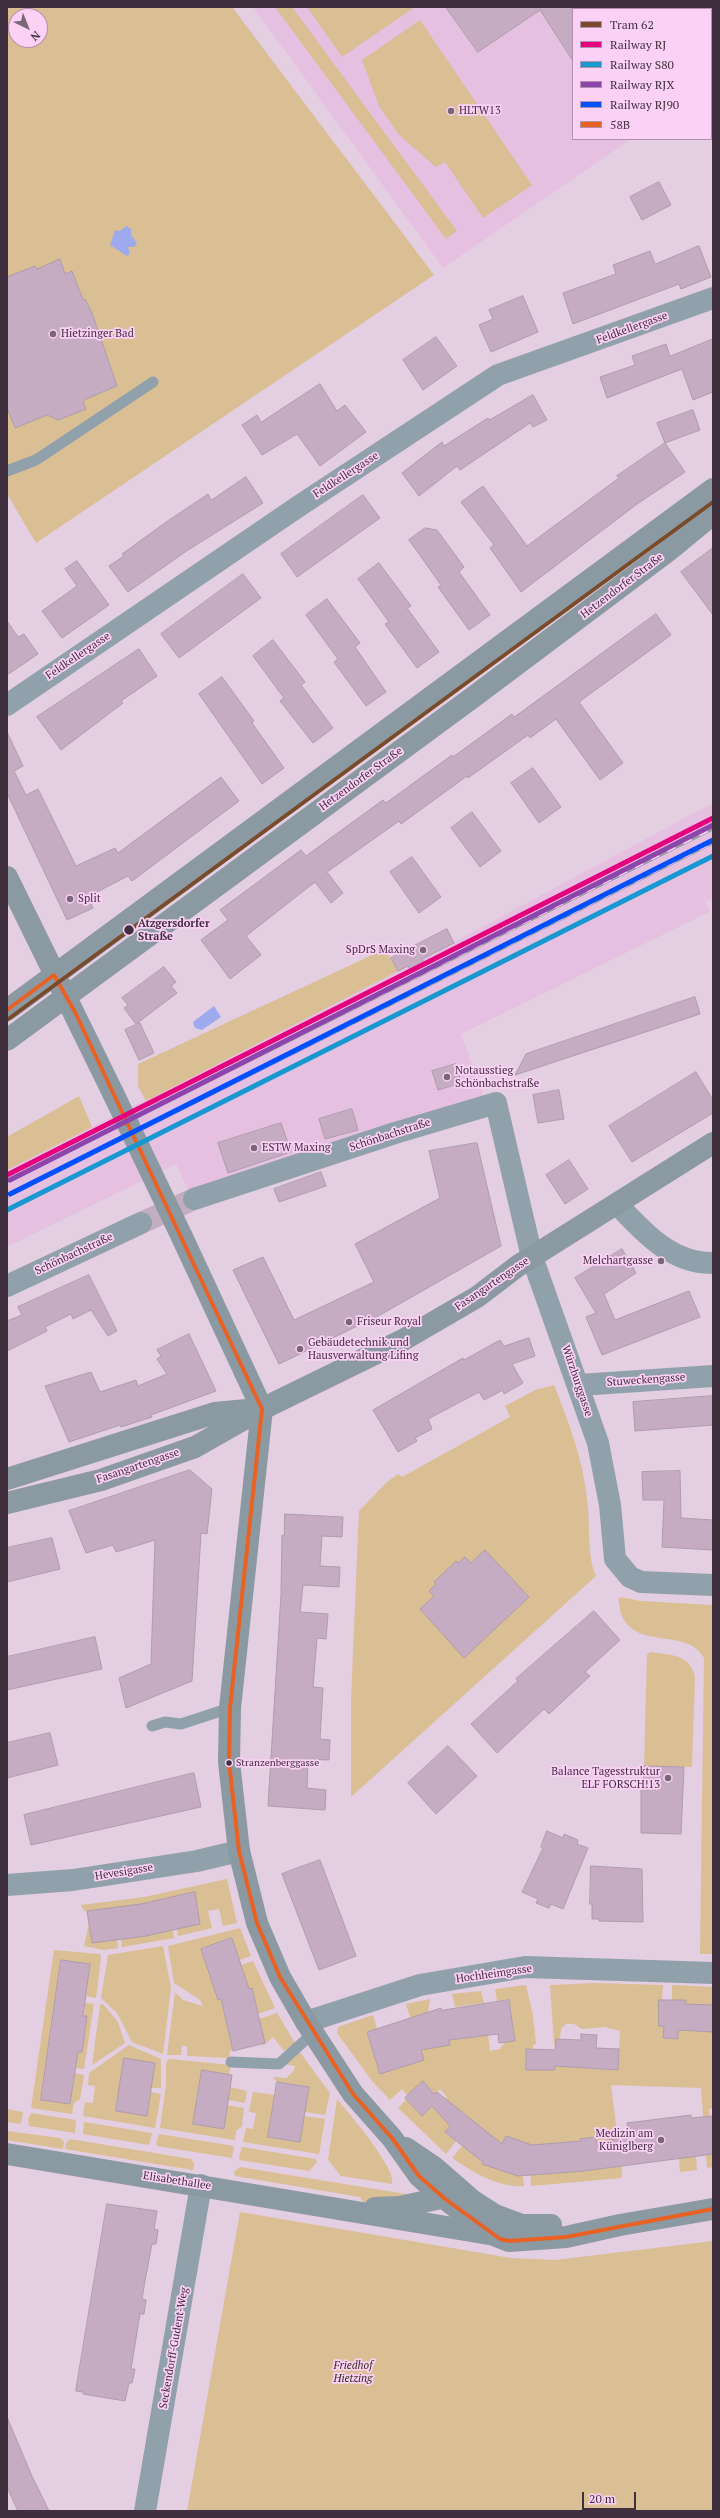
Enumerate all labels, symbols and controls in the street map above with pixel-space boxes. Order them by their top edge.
north arrow [8,8,48,48]
legend [572,8,712,140]
text: Tram 62 [610,17,654,32]
text: N [28,28,43,44]
text: Railway RJ [610,37,666,52]
text: Railway S80 [610,57,674,72]
text: Railway RJX [610,77,674,92]
text: Railway RJ90 [610,97,679,112]
place label: HLTW13 [459,104,501,118]
marker: HLTW13 [446,106,456,116]
text: 58B [610,117,630,132]
street label: Feldkellergasse [595,309,669,347]
place label: Hietzinger Bad [61,327,134,341]
marker: Hietzinger Bad [48,329,58,339]
street label: Feldkellergasse [311,449,381,501]
street label: Hetzendorfer Straße [578,551,666,621]
street label: Feldkellergasse [43,630,113,682]
street label: Hetzendorfer Straße [317,744,405,814]
place label: Split [78,892,101,906]
marker: Split [65,894,75,904]
place label: Atzgersdorfer Straße [138,917,210,943]
marker: Atzgersdorfer Straße [122,923,136,937]
place label: SpDrS Maxing [346,943,415,957]
marker: SpDrS Maxing [418,945,428,955]
place label: Notausstieg Schönbachstraße [455,1064,539,1090]
marker: Notausstieg Schönbachstraße [442,1072,452,1082]
street label: Schönbachstraße [348,1116,432,1154]
place label: ESTW Maxing [262,1141,330,1155]
marker: ESTW Maxing [249,1143,259,1153]
street label: Schönbachstraße [33,1230,115,1278]
street label: Fasangartengasse [452,1254,532,1314]
place label: Melchartgasse [583,1254,653,1268]
marker: Melchartgasse [656,1256,666,1266]
place label: Friseur Royal [357,1315,421,1329]
marker: Friseur Royal [344,1317,354,1327]
place label: Gebäudetechnik und Hausverwaltung Lifing [308,1336,418,1362]
marker: Gebäudetechnik und Hausverwaltung Lifing [295,1344,305,1354]
street label: Würzburggasse [559,1344,595,1418]
street label: Stuweckengasse [606,1371,686,1389]
street label: Fasangartengasse [95,1446,181,1486]
place label: Stranzenberggasse [236,1757,319,1769]
marker: Stranzenberggasse [224,1758,234,1768]
place label: Balance Tagesstruktur ELF FORSCH!13 [551,1765,660,1791]
marker: Balance Tagesstruktur ELF FORSCH!13 [663,1773,673,1783]
street label: Hevesigasse [94,1861,154,1883]
street label: Hochheimgasse [455,1962,533,1986]
place label: Medizin am Küniglberg [596,2127,653,2153]
marker: Medizin am Küniglberg [656,2135,666,2145]
street label: Elisabethallee [142,2169,212,2193]
street label: Seckendorff-Gudent-Weg [157,2286,191,2410]
park label: Friedhof Hietzing [334,2359,372,2385]
scale bar [584,2484,638,2510]
text: 20 m [589,2491,615,2506]

